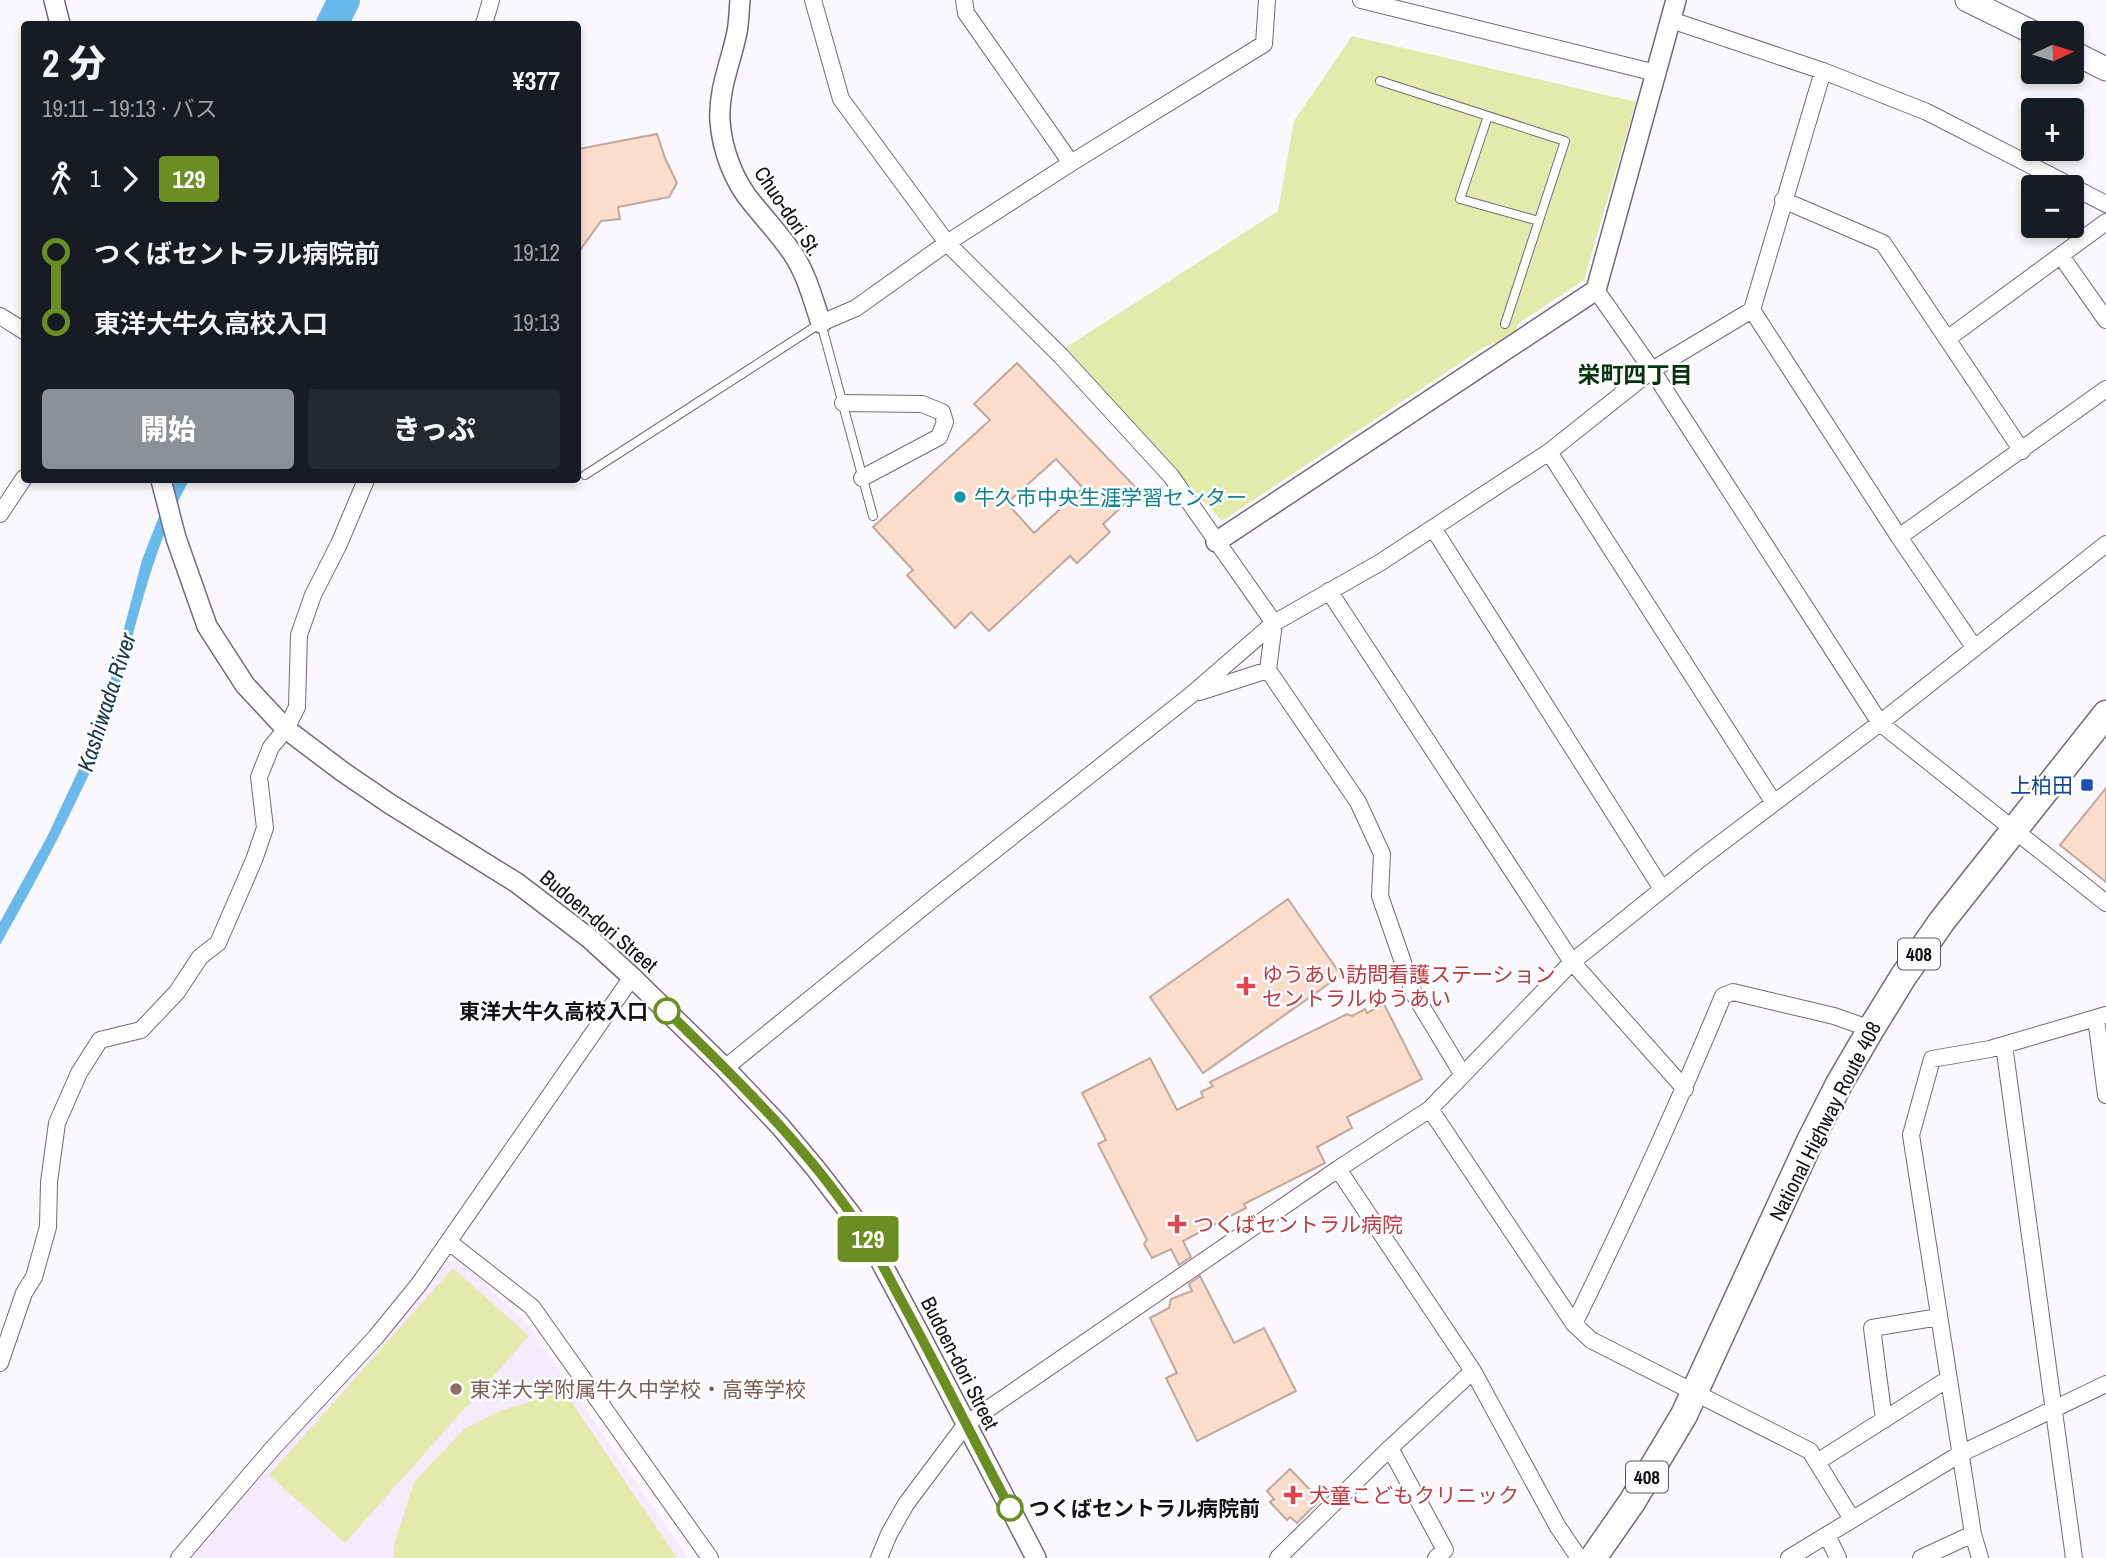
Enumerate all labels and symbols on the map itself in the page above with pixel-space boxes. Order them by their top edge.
north arrow [2021,21,2084,84]
street label: Chuo-dori St. [747,160,829,262]
district label: 栄町四丁目 [1578,359,1693,390]
place label: 牛久市中央生涯学習センター [974,483,1247,512]
marker: 牛久市中央生涯学習センター [952,489,968,505]
water label: Kashiwada River [69,628,143,775]
place label: 上柏田 [2010,771,2073,800]
marker: 上柏田 [2079,777,2095,793]
street label: Budoen-dori Street [534,863,664,979]
road number: 408 [1898,938,1940,970]
place label: ゆうあい訪問看護ステーション セントラルゆうあい [1262,960,1556,1013]
marker: ゆうあい訪問看護ステーション セントラルゆうあい [1236,976,1256,996]
place label: 東洋大牛久高校入口 [459,997,648,1026]
marker: 東洋大牛久高校入口 [654,998,680,1024]
street label: National Highway Route 408 [1762,1016,1888,1226]
place label: つくばセントラル病院 [1193,1210,1403,1239]
marker: つくばセントラル病院 [1167,1214,1187,1234]
line badge: 129 [828,1216,908,1262]
street label: Budoen-dori Street [914,1292,1006,1435]
place label: 東洋大学附属牛久中学校・高等学校 [470,1375,806,1404]
marker: 東洋大学附属牛久中学校・高等学校 [448,1381,464,1397]
road number: 408 [1626,1462,1668,1492]
place label: 犬童こどもクリニック [1309,1481,1519,1510]
marker: 犬童こどもクリニック [1283,1485,1303,1505]
place label: つくばセントラル病院前 [1029,1494,1260,1523]
marker: つくばセントラル病院前 [997,1495,1023,1521]

